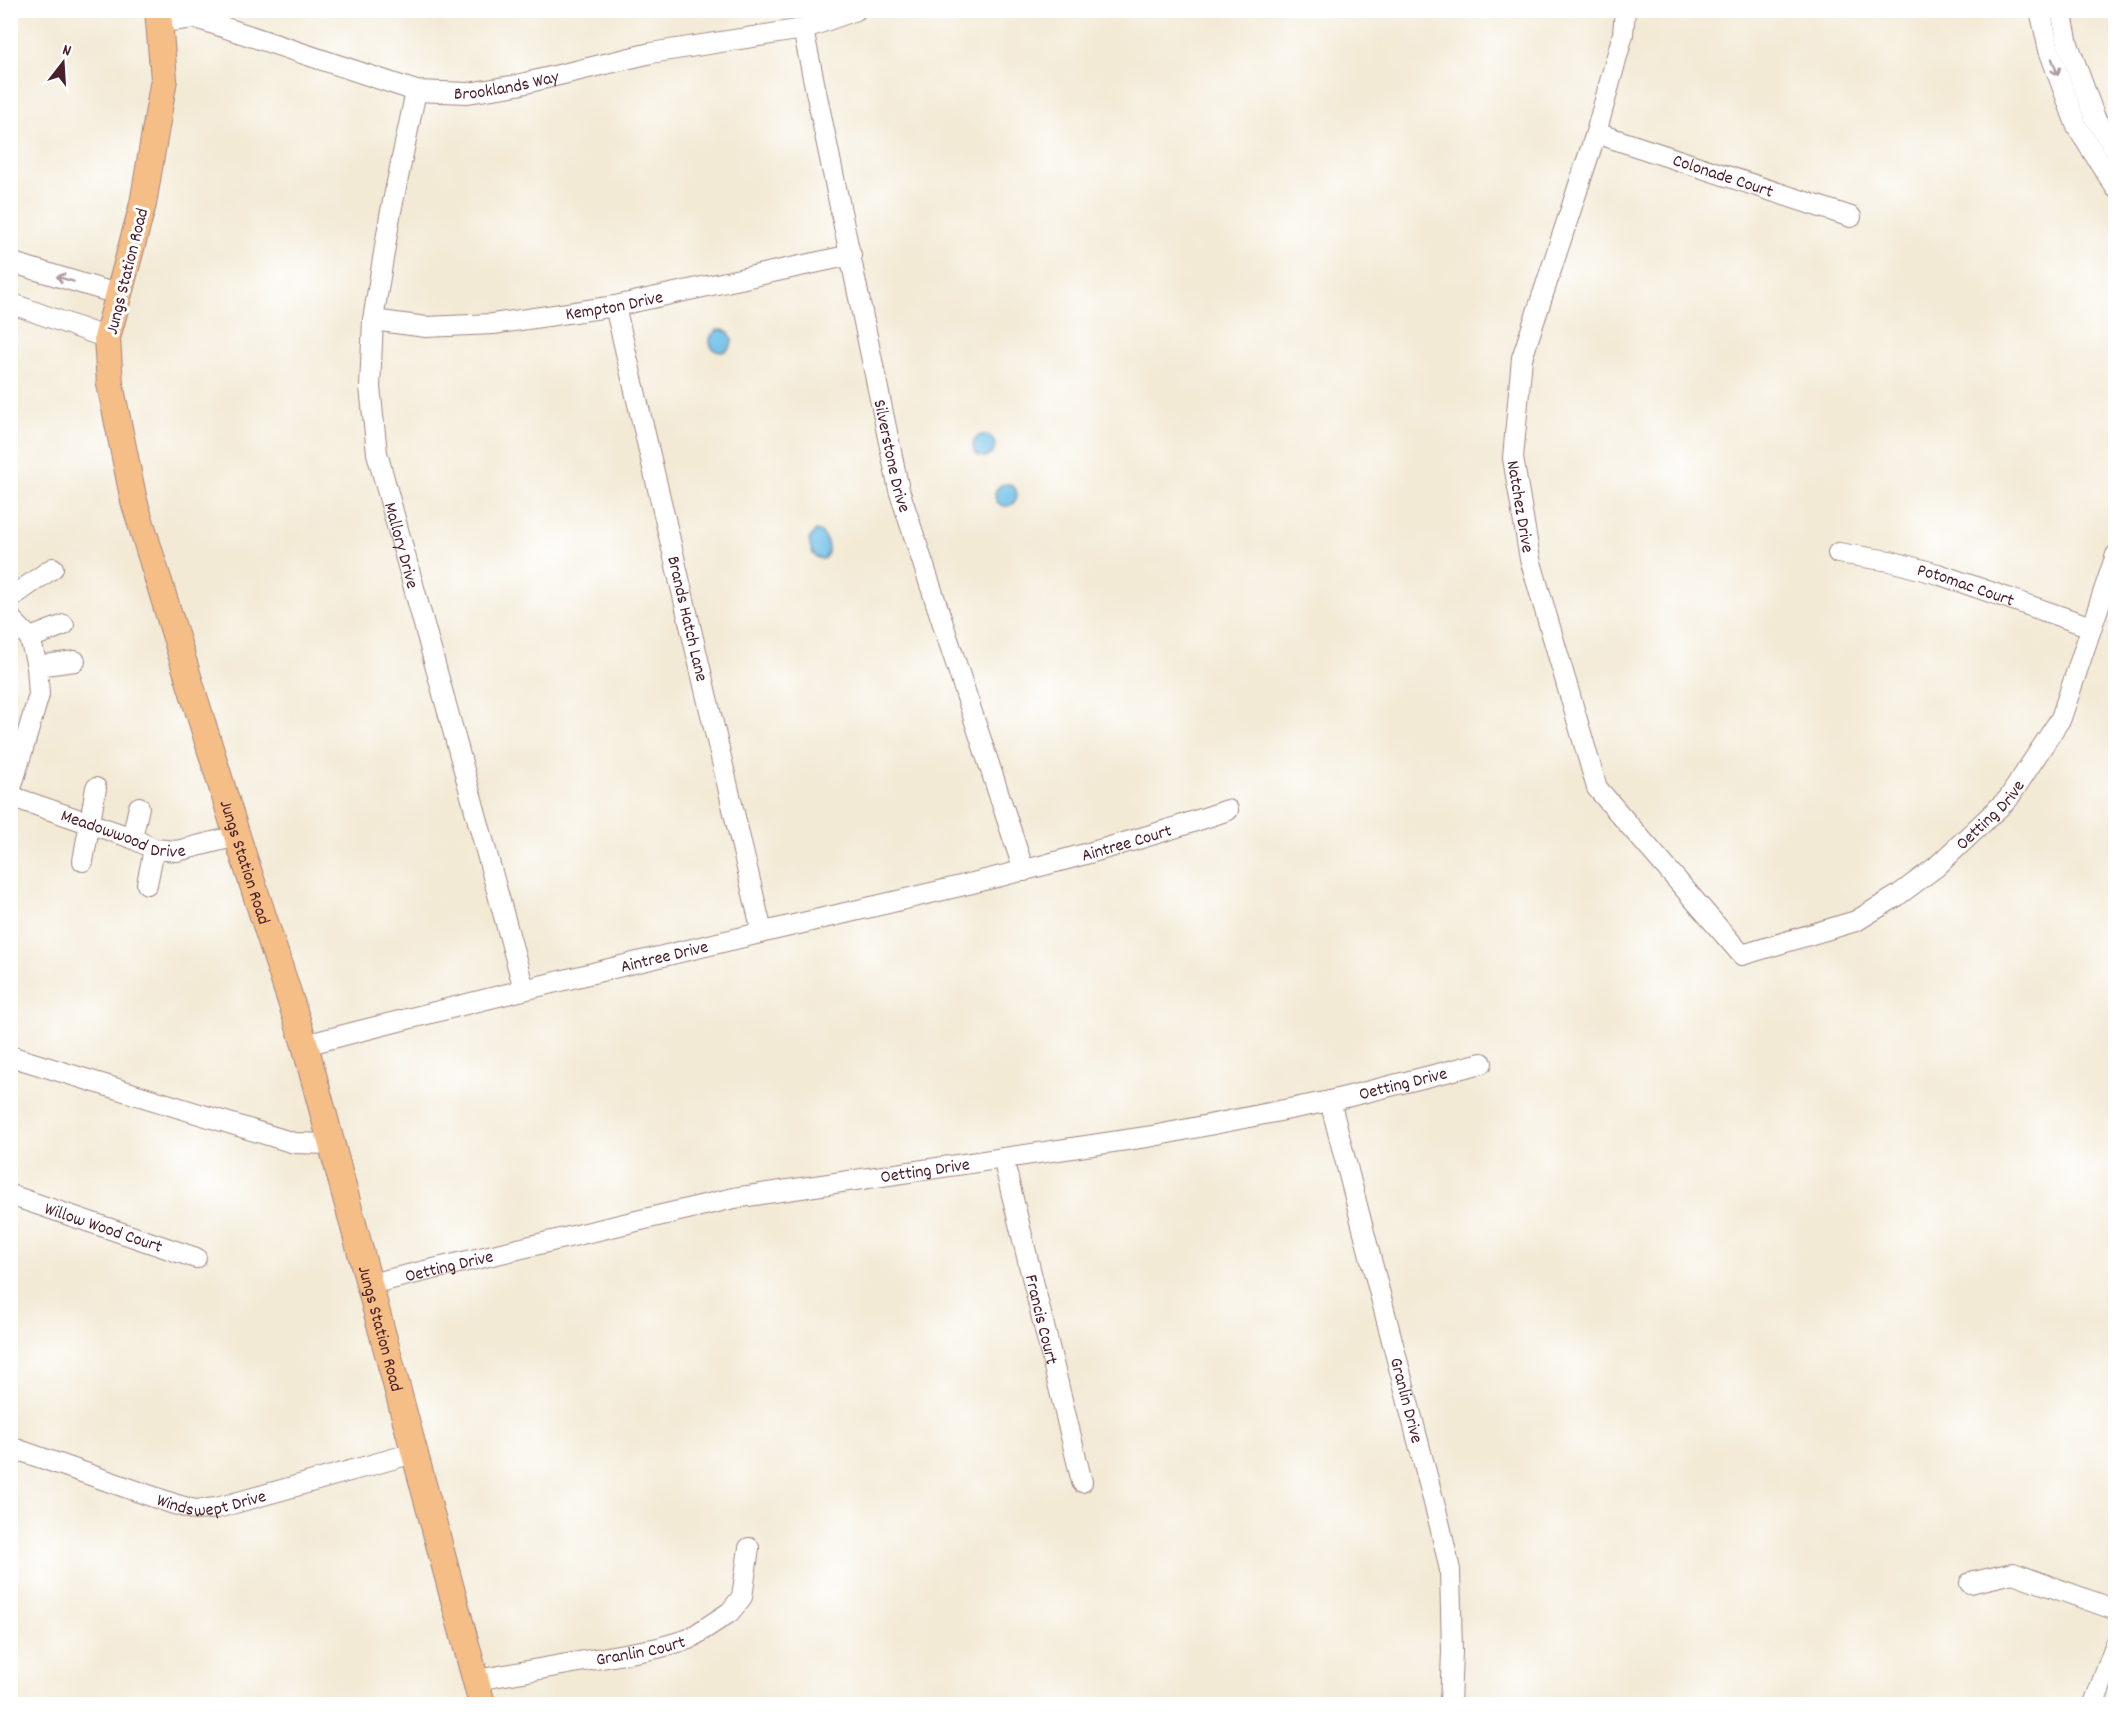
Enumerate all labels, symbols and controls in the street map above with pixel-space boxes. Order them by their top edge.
north arrow [33,33,93,93]
text: N [60,39,74,63]
one-way arrow [2051,57,2062,76]
street label: Brooklands Way [453,65,562,108]
street label: Colonade Court [1669,149,1776,206]
street label: Jungs Station Road [101,206,156,337]
one-way arrow [56,273,75,284]
street label: Kempton Drive [564,286,666,328]
street label: Silverstone Drive [865,398,916,516]
street label: Natchez Drive [1499,459,1539,555]
street label: Mallory Drive [376,500,424,592]
street label: Brands Hatch Lane [659,554,713,684]
street label: Potomac Court [1914,559,2017,615]
street label: Oetting Drive [1951,776,2032,857]
street label: Jungs Station Road [212,797,275,928]
street label: Meadowwood Drive [57,804,189,866]
street label: Aintree Court [1079,819,1176,869]
street label: Aintree Drive [618,936,711,981]
street label: Oetting Drive [1357,1062,1450,1108]
street label: Oetting Drive [879,1153,972,1191]
street label: Willow Wood Court [41,1198,166,1261]
street label: Oetting Drive [403,1245,496,1290]
street label: Jungs Station Road [350,1263,408,1395]
street label: Francis Court [1017,1272,1063,1368]
street label: Granlin Drive [1382,1355,1428,1446]
street label: Windswept Drive [153,1485,269,1525]
street label: Granlin Court [594,1631,689,1674]

